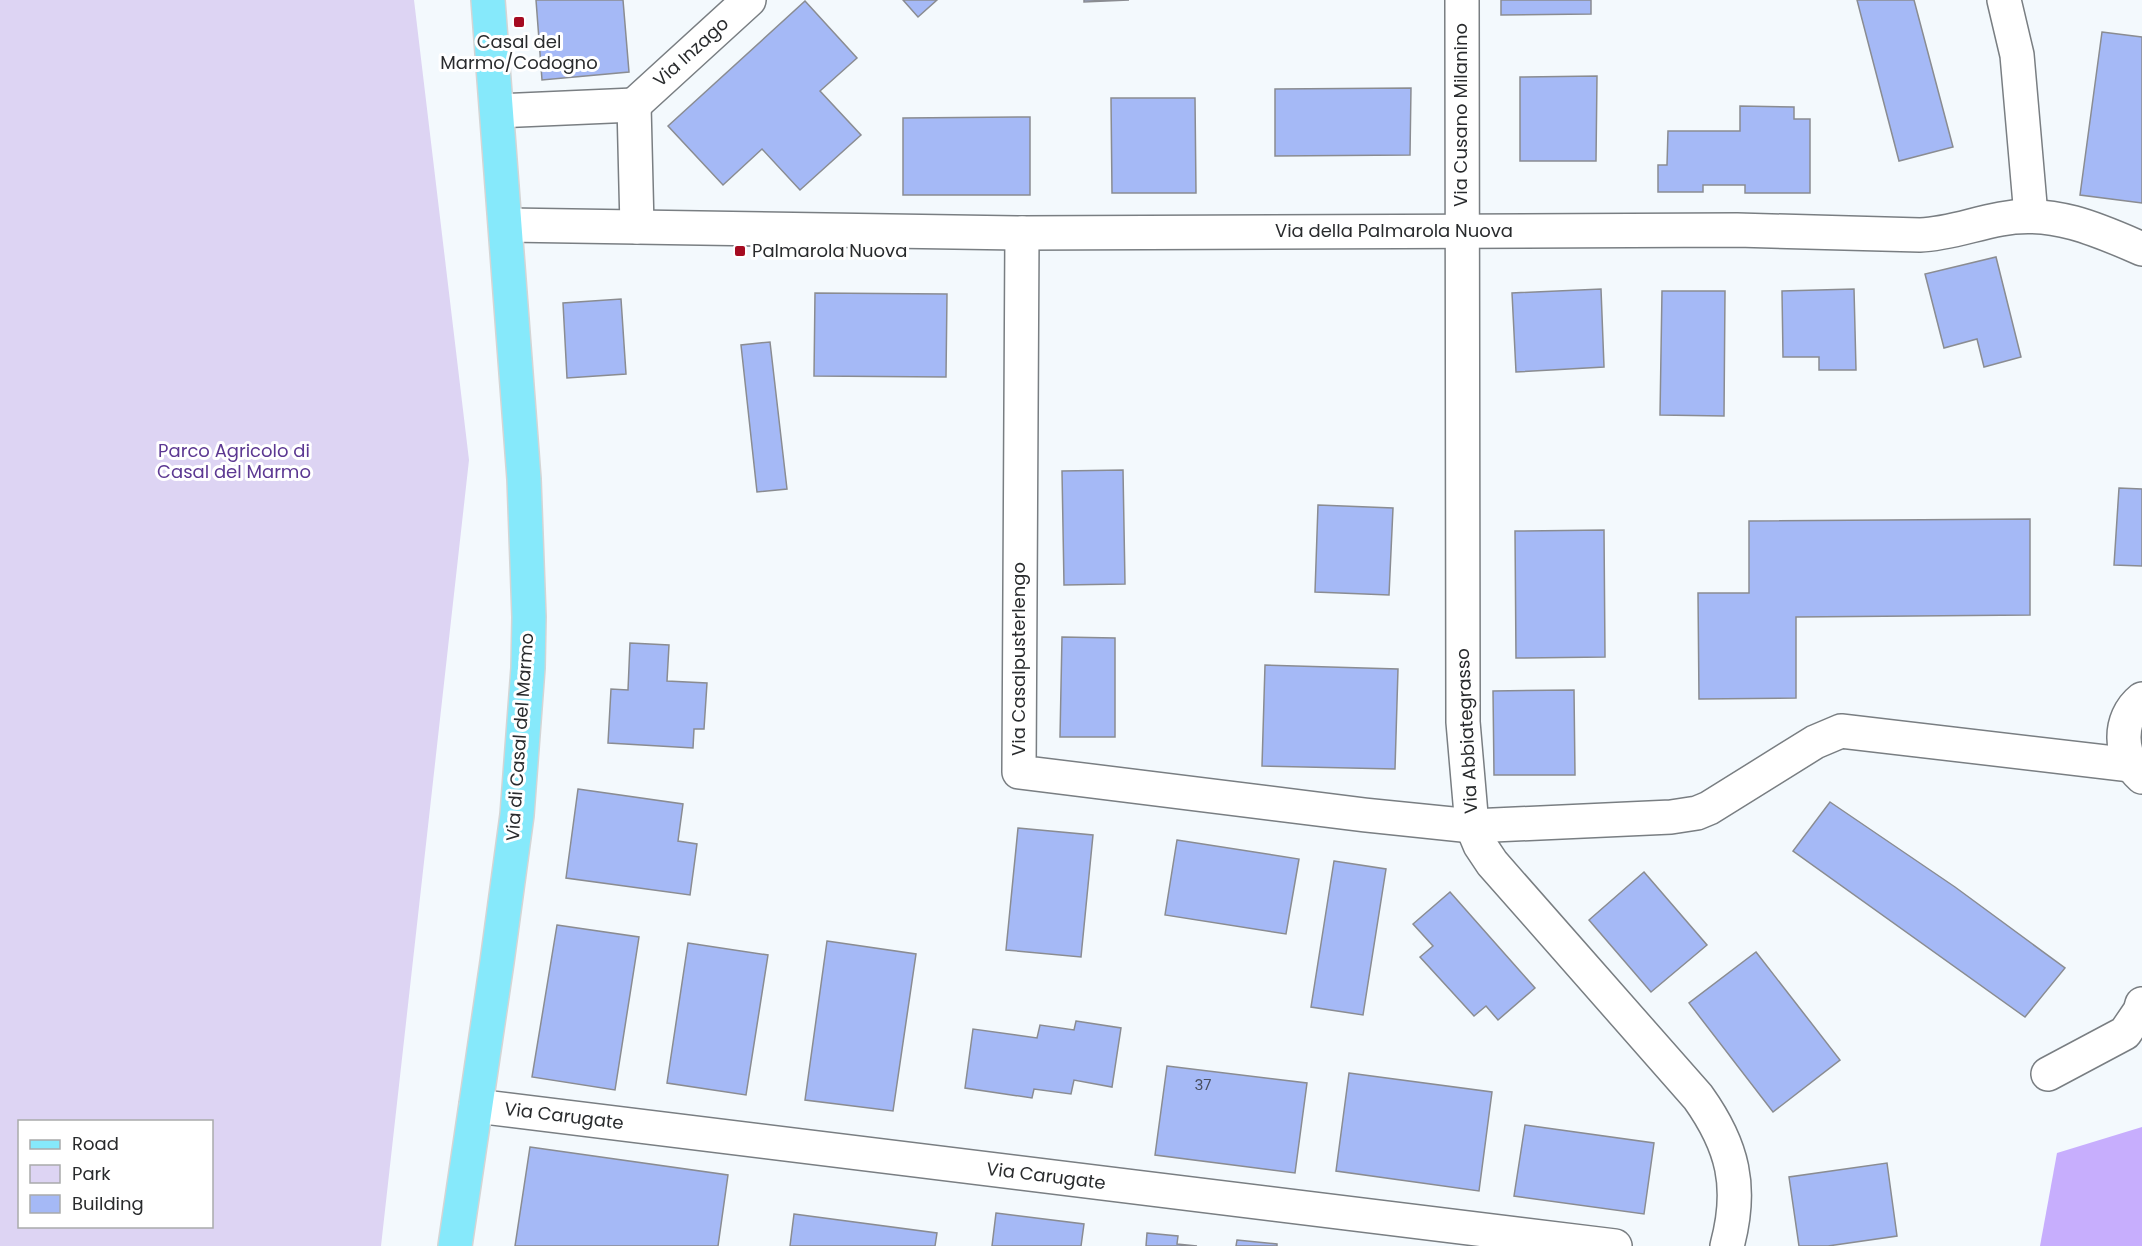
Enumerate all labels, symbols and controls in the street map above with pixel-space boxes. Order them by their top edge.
street label: Via Inzago [648,11,734,92]
marker: Casal del Marmo/Codogno [512,15,526,29]
street label: Via Cusano Milanino [1448,23,1473,207]
place label: Casal del Marmo/Codogno [440,29,598,75]
street label: Via della Palmarola Nuova [1275,218,1513,243]
place label: Palmarola Nuova [752,238,907,263]
marker: Palmarola Nuova [733,244,747,258]
park label: Parco Agricolo di Casal del Marmo [157,438,311,484]
street label: Via Casalpusterlengo [1006,562,1031,756]
street label: Via di Casal del Marmo [500,632,539,842]
street label: Via Abbiategrasso [1450,648,1483,814]
house number: 37 [1194,1074,1212,1095]
street label: Via Carugate [503,1096,625,1135]
legend [18,1120,213,1228]
text: Road [72,1131,119,1156]
street label: Via Carugate [985,1156,1107,1195]
text: Park [72,1161,111,1186]
text: Building [72,1191,144,1216]

